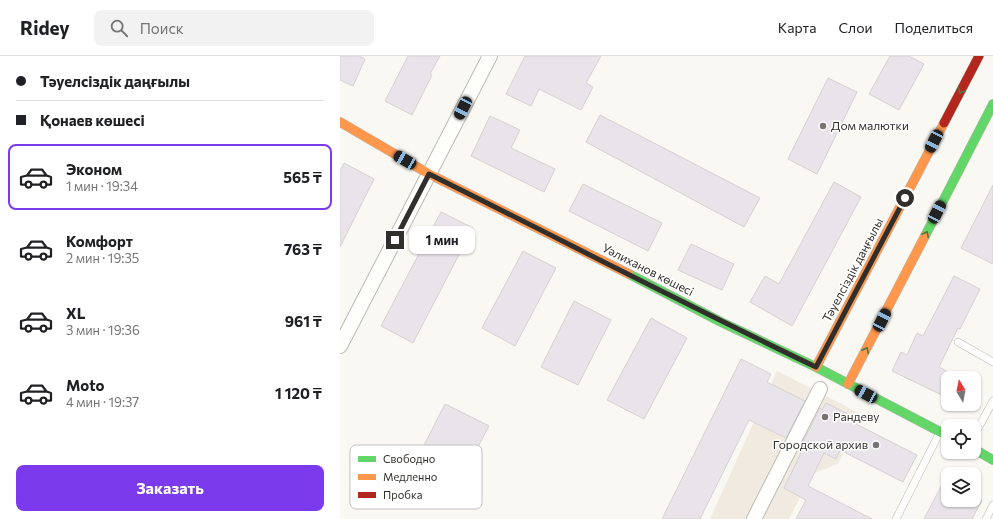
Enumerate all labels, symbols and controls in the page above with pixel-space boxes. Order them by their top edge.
search box [94,10,374,46]
text: Ridey [20,16,70,39]
icon: search [108,17,130,39]
text: Поиск [140,19,184,37]
text: Карта [778,19,816,36]
text: Слои [838,19,873,36]
text: Поделиться [895,19,973,36]
text: Тәуелсіздік даңғылы [40,72,190,90]
one-way arrow [958,86,965,94]
car [452,95,474,121]
text: Қонаев көшесі [40,111,145,129]
place label: Дом малютки [831,118,909,132]
marker: Дом малютки [818,121,828,131]
car [923,128,945,154]
car [392,149,418,171]
icon: car [18,159,54,195]
text: Эконом [66,160,122,178]
text: 565 ₸ [283,168,322,186]
text: 1 мин · 19:34 [66,178,138,194]
route start [896,189,914,207]
car [926,199,948,225]
street label: Тәуелсіздік даңғылы [819,215,885,324]
callout: 1 мин [409,226,475,254]
icon: car [18,231,54,267]
route end [386,231,404,249]
one-way arrow [921,231,929,238]
text: Комфорт [66,232,133,250]
text: 1 мин [425,232,459,248]
text: 763 ₸ [284,240,322,258]
street label: Уәлиханов көшесі [600,240,697,298]
text: 2 мин · 19:35 [66,250,139,266]
icon: car [18,303,54,339]
text: XL [66,304,85,322]
car [871,307,893,333]
text: 961 ₸ [285,312,322,330]
text: 3 мин · 19:36 [66,322,140,338]
one-way arrow [862,346,869,354]
north arrow [941,371,981,411]
map controls [941,371,981,507]
icon: car [18,375,54,411]
text: Moto [66,376,105,394]
car [853,383,879,405]
text: 1 120 ₸ [275,384,322,402]
text: 4 мин · 19:37 [66,394,139,410]
place label: Рандеву [833,409,879,423]
marker: Рандеву [820,412,830,422]
button: locate [941,419,981,459]
place label: Городской архив [773,437,868,451]
marker: Городской архив [871,440,881,450]
legend [350,445,482,509]
text: Свободно [383,452,436,465]
button: Заказать [16,465,324,511]
button: layers [941,467,981,507]
text: Медленно [383,470,438,483]
text: Пробка [383,488,422,501]

